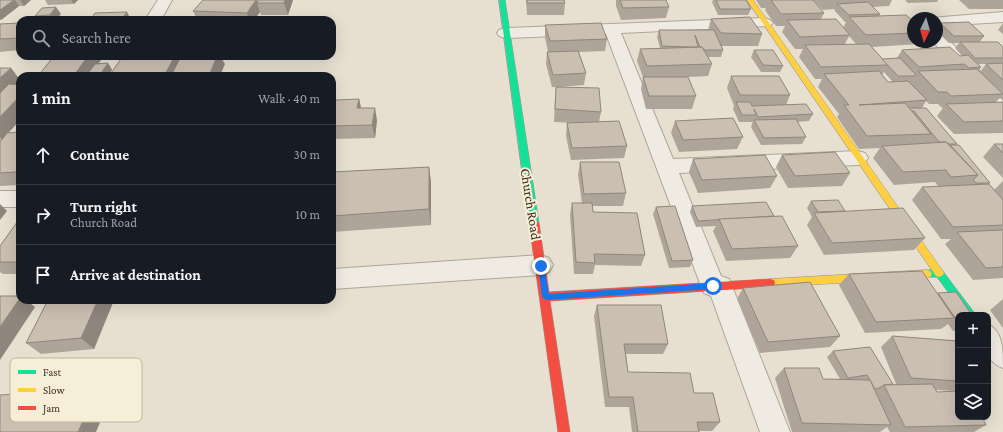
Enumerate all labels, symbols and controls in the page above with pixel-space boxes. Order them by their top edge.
north arrow [907,12,943,48]
search box [16,16,336,60]
icon: search [30,27,52,49]
text: Search here [62,30,131,46]
text: 1 min [32,89,71,108]
text: Walk · 40 m [258,91,320,106]
icon: ahead [32,144,54,166]
text: Continue [70,147,129,163]
text: 30 m [294,147,320,162]
street label: Church Road [517,167,545,241]
text: Turn right [70,199,137,215]
icon: right [32,204,54,226]
text: 10 m [295,207,320,222]
text: Church Road [70,215,137,230]
route end [532,257,550,275]
icon: arrive [32,264,54,286]
text: Arrive at destination [70,267,201,283]
route start [704,277,722,295]
map controls [955,312,991,420]
button: + [955,312,991,348]
button: − [955,348,991,384]
legend [10,358,142,422]
text: Fast [43,366,62,378]
text: Slow [43,384,65,396]
button: layers [955,384,991,420]
text: Jam [42,402,60,415]

